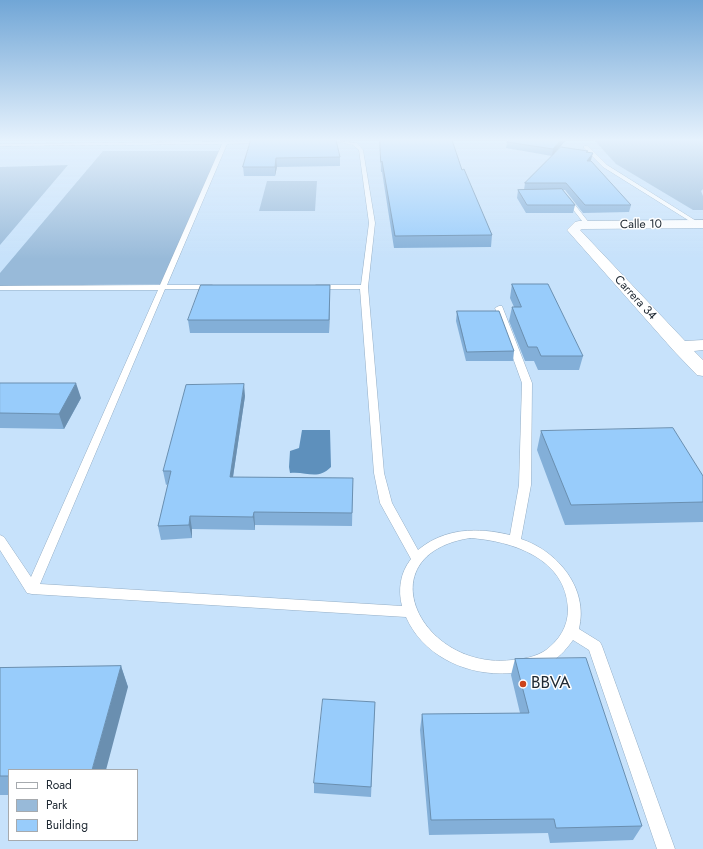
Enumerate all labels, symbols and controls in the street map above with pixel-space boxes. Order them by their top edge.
street label: Calle 10 [620,217,662,233]
street label: Carrera 34 [611,273,659,323]
place label: BBVA [531,674,570,694]
marker: BBVA [518,679,528,689]
legend [8,769,138,841]
text: Road [46,776,72,794]
text: Park [46,796,67,814]
text: Building [46,816,88,834]

